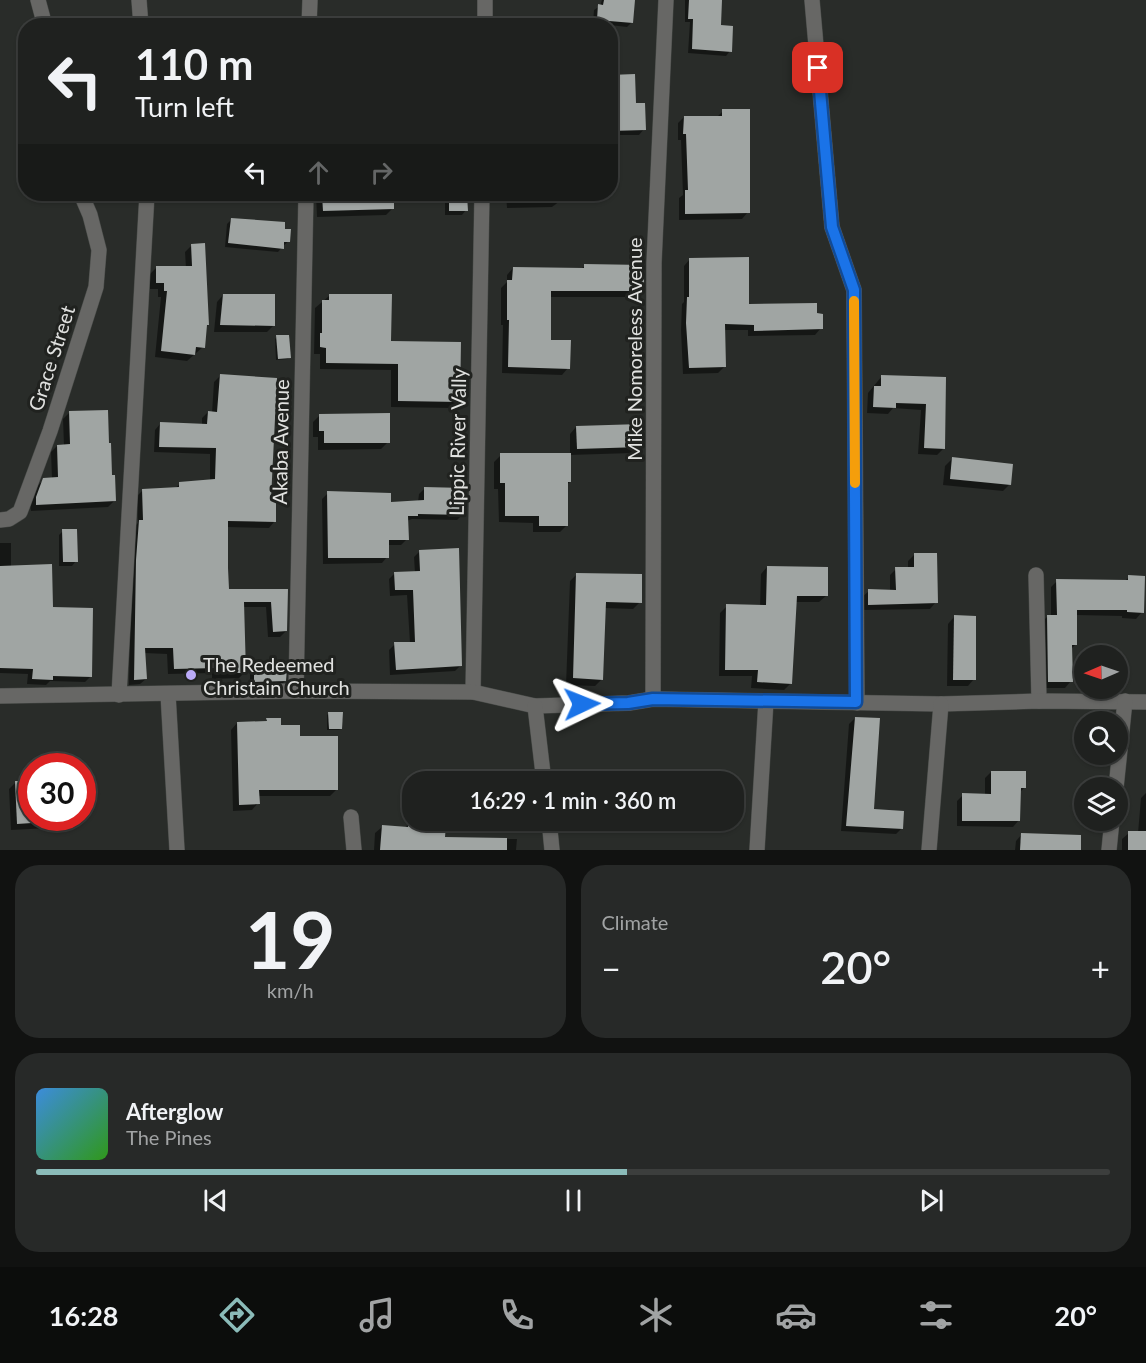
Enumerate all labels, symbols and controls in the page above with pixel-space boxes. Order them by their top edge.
text: 110 m [135,39,253,89]
icon: left [36,42,114,120]
pin [792,42,843,93]
icon: arrive [801,51,834,84]
text: Turn left [135,90,234,123]
icon: left [239,156,272,189]
icon: ahead [302,156,335,189]
icon: right [365,156,398,189]
street label: Mike Nomoreless Avenue [622,237,646,461]
street label: Grace Street [23,302,79,414]
street label: Lippic River Vally [444,367,470,516]
street label: Akaba Avenue [267,379,293,505]
north arrow [1074,645,1128,699]
map controls [1074,645,1128,831]
place label: The Redeemed Christain Church [203,652,350,699]
marker: The Redeemed Christain Church [184,668,198,682]
position arrow [550,672,614,736]
button: search [1074,711,1128,765]
speed limit sign: 30 [18,753,96,831]
button: layers [1074,777,1128,831]
text: 16:29 · 1 min · 360 m [470,787,676,814]
text: 19 [245,892,335,986]
text: Climate [602,910,668,934]
text: 20° [820,940,891,994]
text: − [602,948,621,988]
text: + [1091,948,1110,988]
text: km/h [267,978,314,1002]
text: Afterglow [126,1098,223,1125]
text: The Pines [126,1125,212,1149]
icon: previous [199,1184,232,1217]
icon: pause [557,1184,590,1217]
icon: next [915,1184,948,1217]
icon: directions [216,1294,258,1336]
icon: music [356,1294,398,1336]
icon: phone [496,1294,538,1336]
icon: climate [635,1294,677,1336]
icon: car [775,1294,817,1336]
icon: filters [915,1294,957,1336]
text: 16:28 [49,1299,118,1332]
text: 20° [1054,1299,1097,1332]

